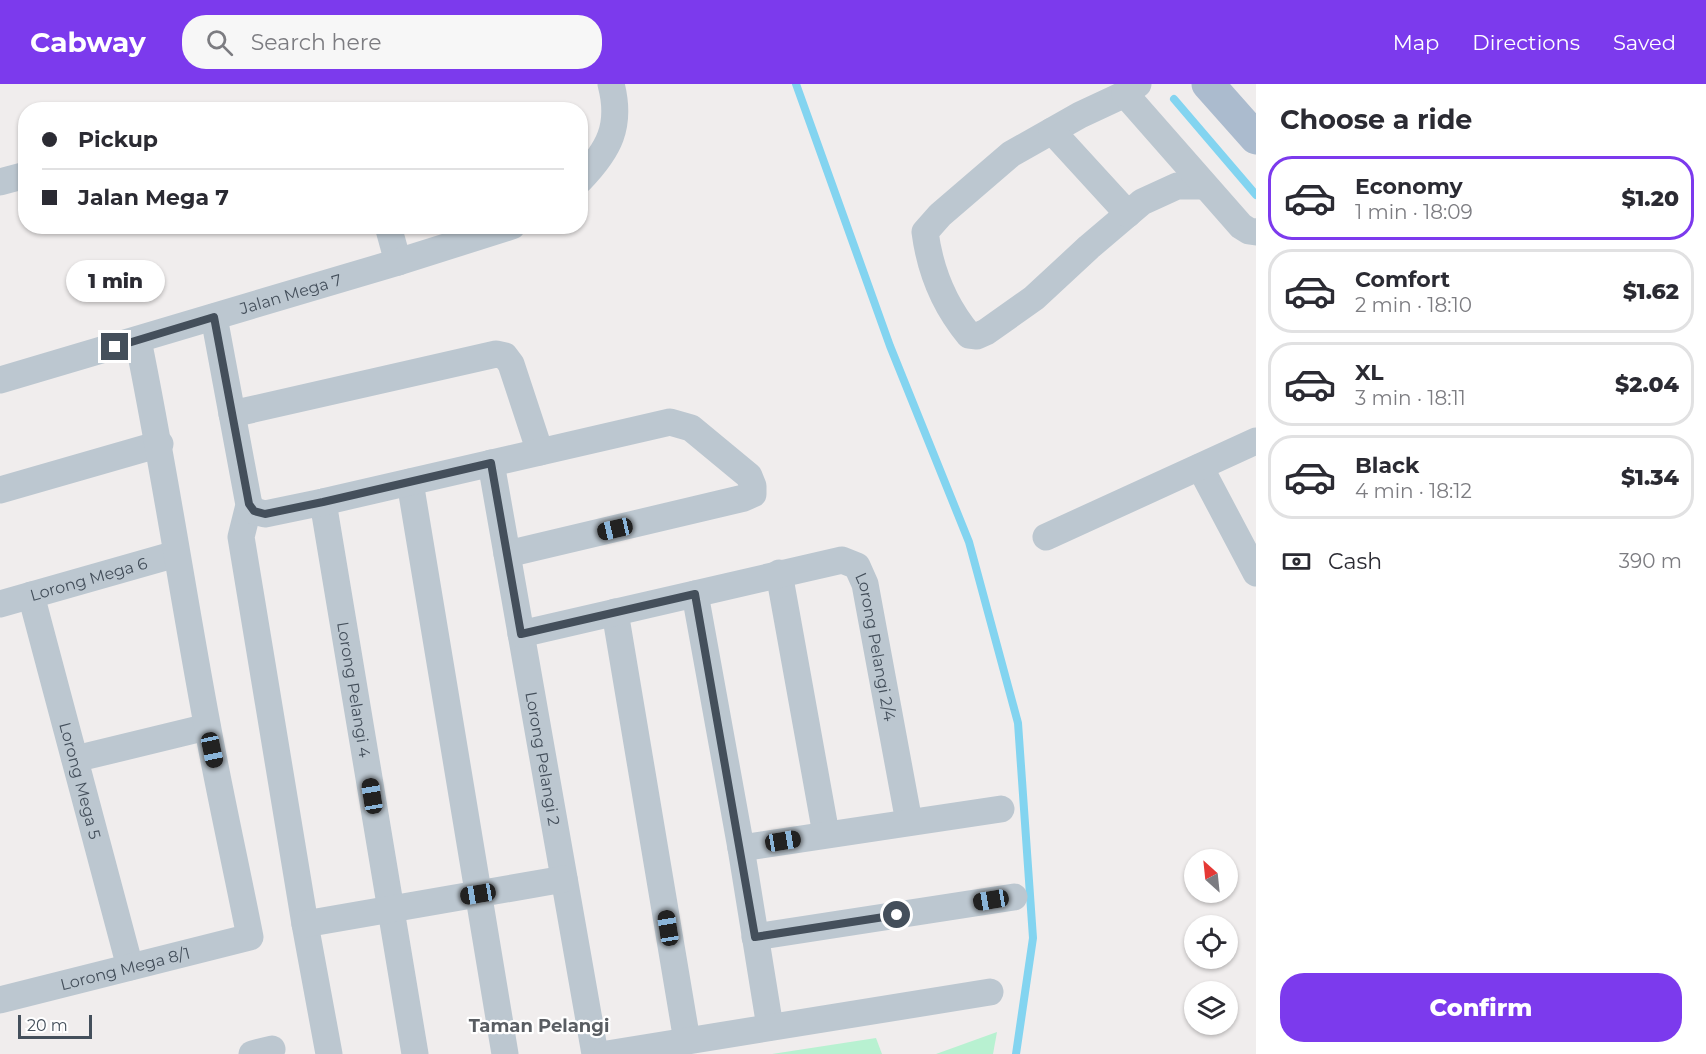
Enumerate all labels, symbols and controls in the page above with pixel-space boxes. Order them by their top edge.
search box [182,15,602,69]
text: Cabway [30,25,146,59]
icon: search [203,26,236,59]
text: Search here [251,29,382,56]
text: Map [1393,30,1439,55]
text: Directions [1472,30,1580,55]
text: Saved [1613,30,1676,55]
text: Choose a ride [1280,103,1472,136]
text: Pickup [78,126,158,153]
icon: car [1283,171,1337,225]
text: Economy [1355,173,1463,200]
text: Jalan Mega 7 [78,184,229,211]
text: $1.20 [1621,185,1679,212]
text: 1 min · 18:09 [1355,200,1473,224]
callout: 1 min [66,260,164,302]
icon: car [1283,264,1337,318]
text: Comfort [1355,266,1450,293]
text: 1 min [88,269,143,293]
street label: Jalan Mega 7 [236,270,344,318]
text: $1.62 [1623,278,1679,305]
text: 2 min · 18:10 [1355,293,1472,317]
route end [101,333,128,360]
icon: car [1283,357,1337,411]
text: XL [1355,359,1384,386]
text: $2.04 [1615,371,1679,398]
text: 3 min · 18:11 [1355,386,1466,410]
icon: car [1283,450,1337,504]
text: Black [1355,452,1419,479]
text: $1.34 [1621,464,1679,491]
text: 4 min · 18:12 [1355,479,1472,503]
car [595,516,635,542]
icon: cash [1280,545,1313,578]
text: Cash [1328,548,1382,575]
text: 390 m [1619,549,1682,573]
street label: Lorong Mega 6 [28,553,150,605]
street label: Lorong Pelangi 2/4 [852,569,900,723]
street label: Lorong Pelangi 4 [334,620,375,759]
street label: Lorong Pelangi 2 [522,690,564,827]
street label: Lorong Mega 5 [56,720,105,841]
car [199,731,225,769]
car [360,777,384,815]
car [764,829,802,853]
north arrow [1184,849,1238,903]
map controls [1184,849,1238,1035]
car [459,882,497,906]
car [972,888,1010,912]
route start [883,901,910,928]
car [656,909,680,947]
button: locate [1184,915,1238,969]
street label: Lorong Mega 8/1 [58,943,192,994]
button: Confirm [1280,973,1682,1042]
button: layers [1184,981,1238,1035]
scale bar [18,1012,92,1040]
district label: Taman Pelangi [469,1015,609,1037]
text: 20 m [27,1016,68,1035]

